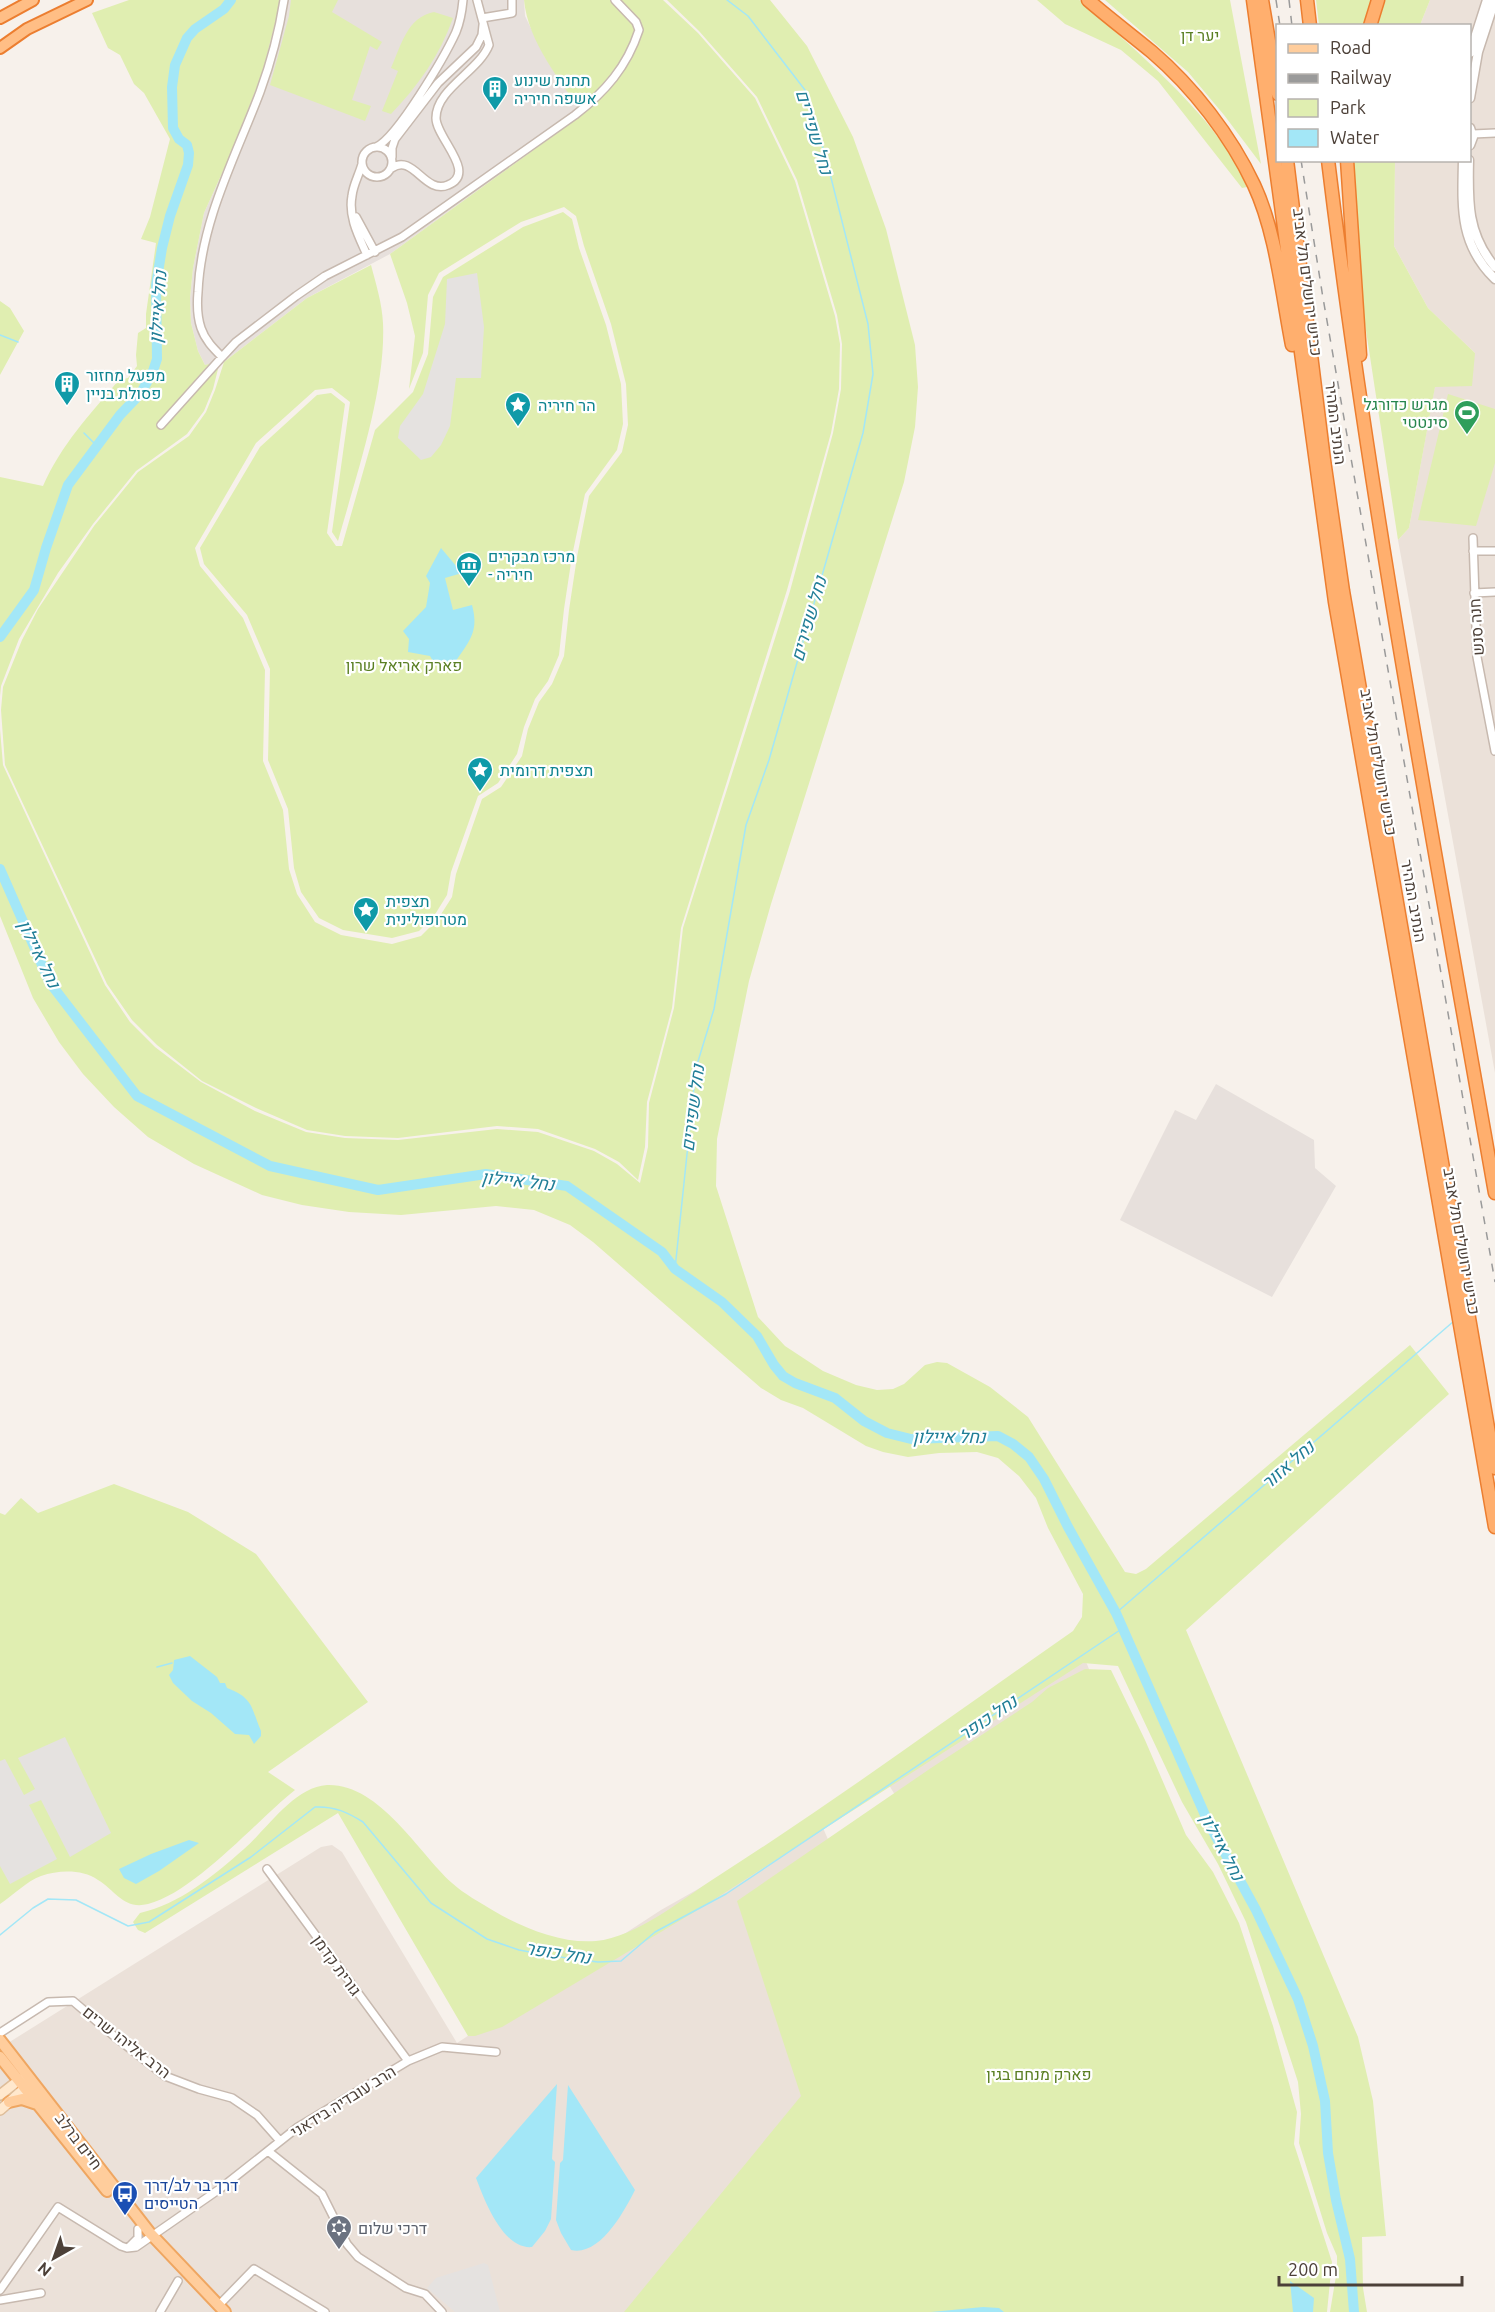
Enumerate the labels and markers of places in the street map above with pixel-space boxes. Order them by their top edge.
place label: תחנת שינוע אשפה חיריה [514,71,597,107]
building icon: תחנת שינוע אשפה חיריה [480,74,510,112]
place label: מפעל מחזור פסולת בניין [86,366,165,402]
building icon: מפעל מחזור פסולת בניין [52,369,82,407]
place icon: הר חיריה [503,390,533,428]
place label: מגרש כדורגל סינטטי [1364,395,1448,431]
place label: הר חיריה [538,396,596,414]
sports icon: מגרש כדורגל סינטטי [1452,398,1482,436]
place label: מרכז מבקרים - חיריה [488,547,575,583]
museum icon: מרכז מבקרים - חיריה [454,550,484,588]
place icon: תצפית דרומית [465,755,495,793]
place label: תצפית דרומית [500,761,593,779]
place label: תצפית מטרופולינית [386,892,467,928]
place icon: תצפית מטרופולינית [351,895,381,933]
place label: דרך בר לב/דרך הטייסים [144,2176,238,2212]
bus stop icon: דרך בר לב/דרך הטייסים [110,2179,140,2217]
synagogue icon: דרכי שלום [324,2213,354,2251]
place label: דרכי שלום [358,2219,427,2237]

